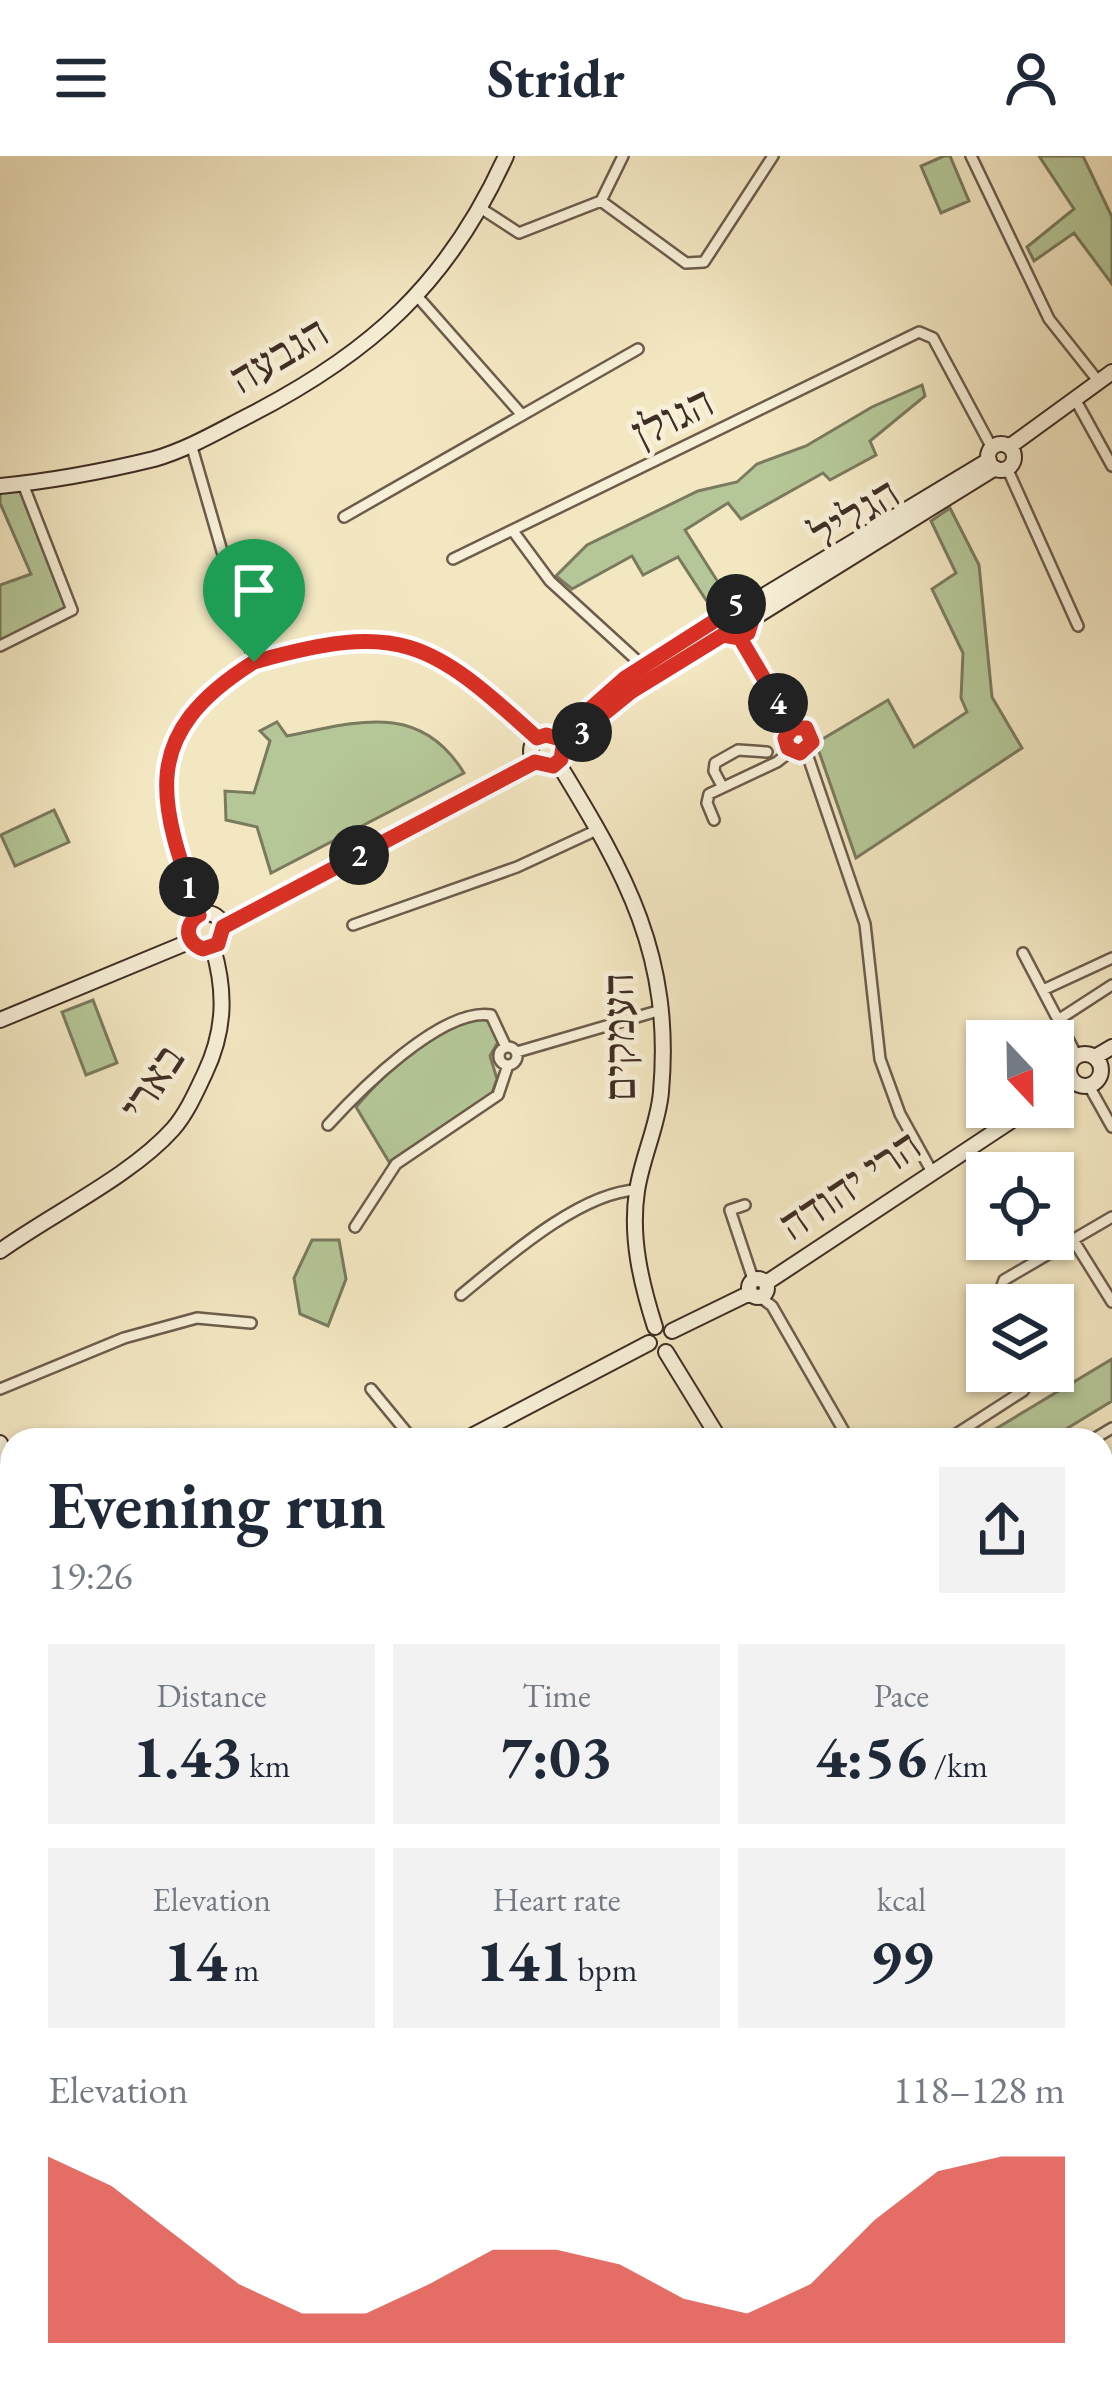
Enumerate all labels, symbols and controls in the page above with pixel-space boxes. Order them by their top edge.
text: Stridr [487,43,625,113]
icon: menu [48,45,114,111]
icon: person [998,45,1064,111]
street label: הגבעה [218,302,338,406]
street label: הגולן [622,372,722,460]
street label: הגליל [798,463,910,563]
pin [203,539,305,662]
icon: arrive [221,557,287,623]
pin: 5 [706,574,766,634]
text: 5 [727,582,745,625]
pin: 4 [748,673,808,733]
text: 4 [769,681,787,724]
pin: 3 [552,702,612,762]
text: 3 [573,710,591,753]
pin: 2 [329,825,389,885]
text: 2 [350,833,368,876]
pin: 1 [159,857,219,917]
text: 1 [180,865,198,908]
street label: העמקים [588,972,648,1102]
north arrow [966,1020,1074,1128]
map controls [966,1020,1074,1392]
street label: בארי [105,1033,197,1131]
street label: הרי יהודה [767,1115,931,1253]
button: locate [966,1152,1074,1260]
button: layers [966,1284,1074,1392]
text: Evening run [48,1462,386,1548]
button: share [939,1467,1065,1593]
text: 19:26 [48,1550,133,1601]
text: Distance [156,1674,267,1717]
text: Time [522,1674,591,1717]
text: Pace [874,1674,929,1717]
text: 1.43 [133,1717,243,1795]
text: 7:03 [500,1717,613,1795]
text: 4:56 [815,1717,927,1795]
text: km [243,1744,290,1787]
text: /km [927,1744,988,1787]
text: Elevation [152,1878,271,1921]
text: Heart rate [492,1878,621,1921]
text: kcal [877,1878,926,1921]
text: 14 [164,1921,227,1999]
text: 141 [476,1921,571,1999]
text: 99 [870,1921,933,1999]
text: m [227,1948,259,1991]
text: bpm [571,1948,637,1991]
text: Elevation [48,2064,188,2115]
text: 118–128 m [893,2064,1065,2115]

